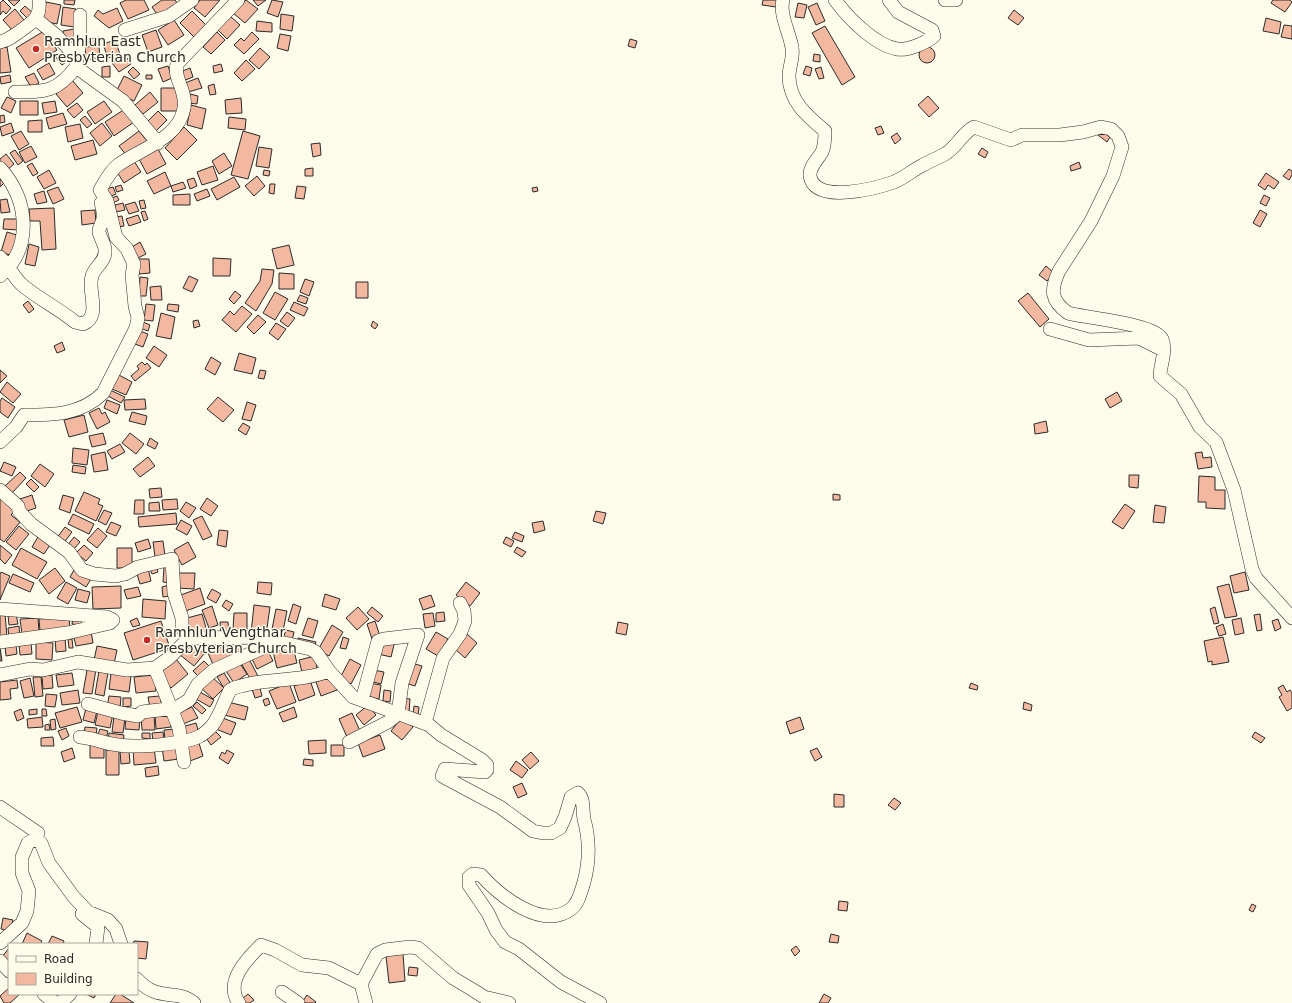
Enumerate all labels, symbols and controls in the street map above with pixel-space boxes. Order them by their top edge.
place label: Ramhlun East Presbyterian Church [44,33,186,65]
marker: Ramhlun East Presbyterian Church [31,44,41,54]
place label: Ramhlun Vengthar Presbyterian Church [155,624,297,656]
marker: Ramhlun Vengthar Presbyterian Church [142,635,152,645]
legend [8,943,138,995]
text: Road [44,952,74,966]
text: Building [44,972,93,986]

